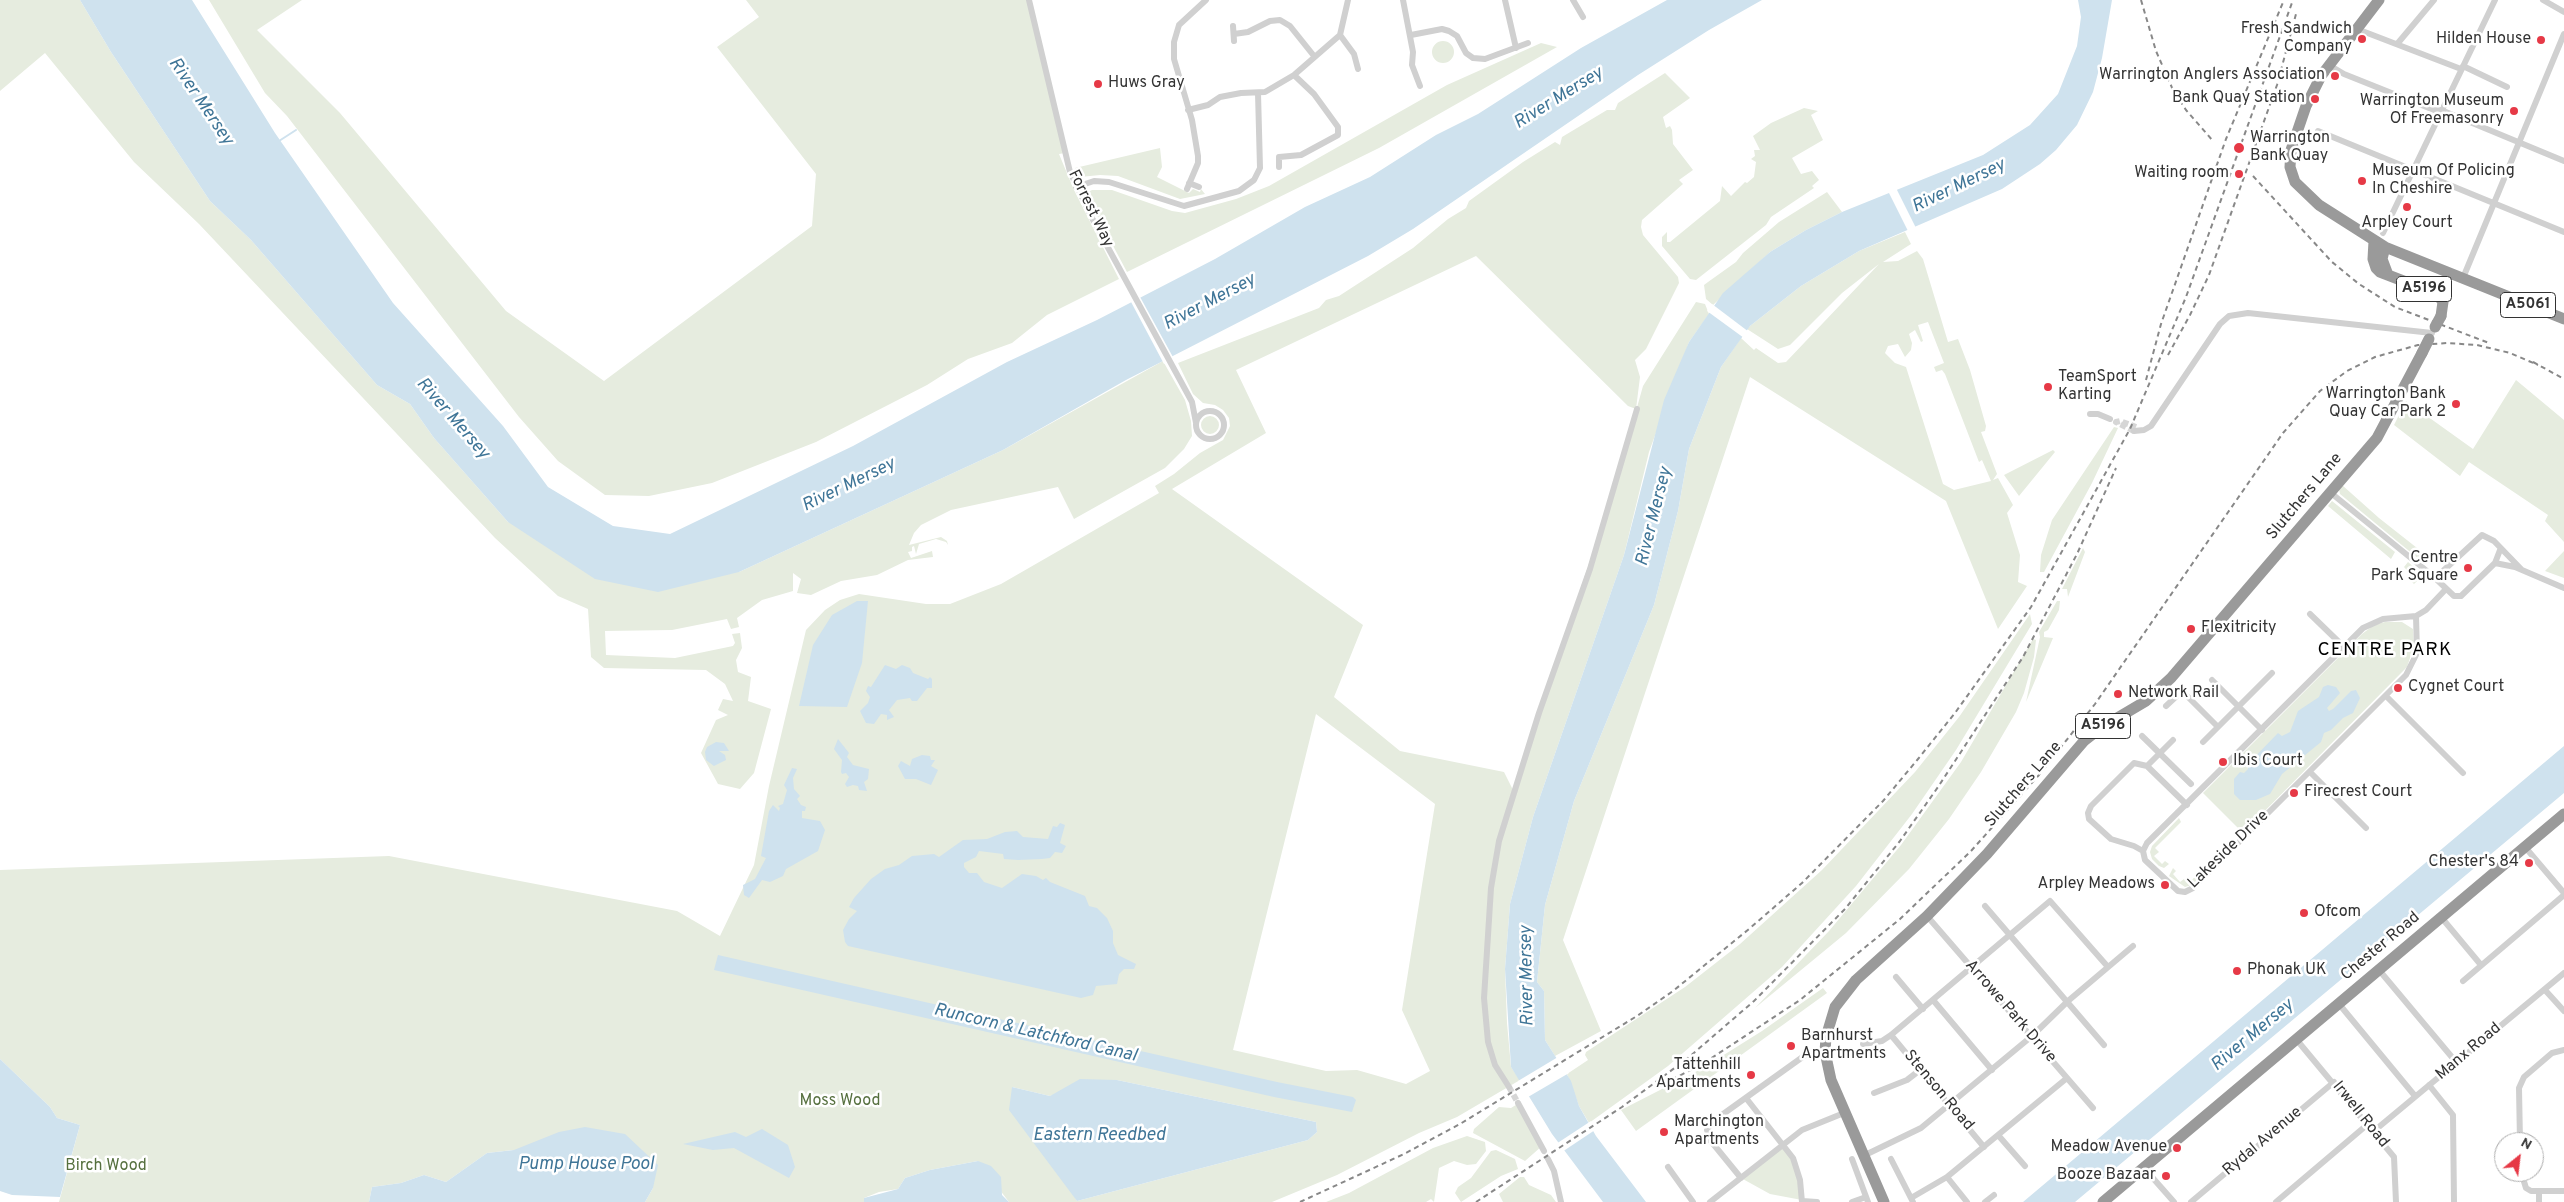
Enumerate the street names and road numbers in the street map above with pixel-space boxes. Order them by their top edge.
street label: Forrest Way [1063,167,1117,251]
road number: A5196 [2396,276,2452,302]
road number: A5061 [2500,292,2556,318]
street label: Slutchers Lane [2263,450,2347,544]
road number: A5196 [2076,714,2130,738]
street label: Slutchers Lane [1982,738,2066,832]
street label: Lakeside Drive [2185,807,2273,893]
street label: Chester Road [2338,908,2424,986]
street label: Arrowe Park Drive [1960,957,2060,1067]
street label: Manx Road [2432,1019,2506,1085]
street label: Stenson Road [1899,1047,1977,1135]
street label: Irwell Road [2327,1078,2393,1152]
street label: Rydal Avenue [2219,1103,2307,1181]

